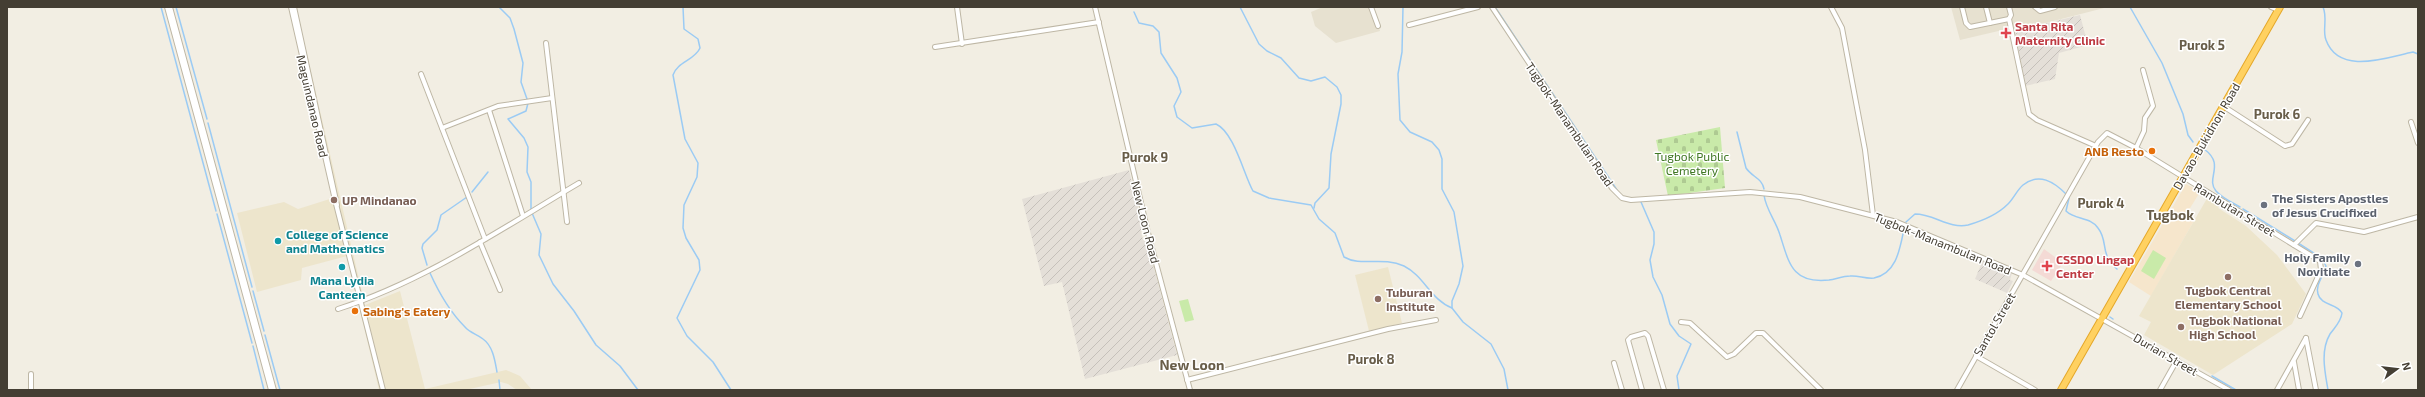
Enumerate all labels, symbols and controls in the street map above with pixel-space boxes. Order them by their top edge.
place label: Santa Rita Maternity Clinic [2015,19,2105,48]
marker: Santa Rita Maternity Clinic [2000,27,2012,39]
district label: Purok 5 [2179,37,2225,53]
street label: Maguindanao Road [294,53,332,159]
street label: Tugbok-Manambulan Road [1523,59,1617,189]
street label: Davao-Bukidnon Road [2170,80,2242,192]
district label: Purok 6 [2254,106,2301,122]
place label: ANB Resto [2084,144,2144,158]
marker: ANB Resto [2147,146,2157,156]
district label: Purok 9 [1122,149,1168,165]
park label: Tugbok Public Cemetery [1655,149,1730,177]
street label: New Loon Road [1129,179,1163,265]
street label: Rambutan Street [2192,179,2279,239]
place label: The Sisters Apostles of Jesus Crucifixed [2272,191,2389,219]
place label: UP Mindanao [342,193,417,207]
marker: UP Mindanao [329,195,339,205]
district label: Purok 4 [2077,195,2125,211]
marker: The Sisters Apostles of Jesus Crucifixed [2259,200,2269,210]
district label: Tugbok [2146,206,2194,223]
street label: Tugbok-Manambulan Road [1872,209,2014,277]
place label: College of Science and Mathematics [286,227,389,255]
marker: College of Science and Mathematics [273,236,283,246]
place label: Holy Family Novitiate [2284,250,2350,278]
place label: CSSDO Lingap Center [2056,252,2134,280]
marker: Holy Family Novitiate [2353,259,2363,269]
marker: CSSDO Lingap Center [2041,260,2053,272]
marker: Mana Lydia Canteen [337,262,347,272]
marker: Tugbok Central Elementary School [2223,272,2233,282]
place label: Mana Lydia Canteen [310,273,374,301]
place label: Tugbok Central Elementary School [2175,283,2281,312]
place label: Tuburan Institute [1386,285,1435,313]
street label: Santol Street [1970,289,2018,358]
marker: Tuburan Institute [1373,294,1383,304]
place label: Sabing's Eatery [363,304,451,319]
marker: Sabing's Eatery [350,306,360,316]
place label: Tugbok National High School [2189,313,2282,341]
marker: Tugbok National High School [2176,322,2186,332]
street label: Durian Street [2131,330,2201,378]
north arrow [2377,349,2417,389]
district label: Purok 8 [1348,351,1394,367]
district label: New Loon [1159,356,1225,373]
text: N [2400,361,2414,372]

